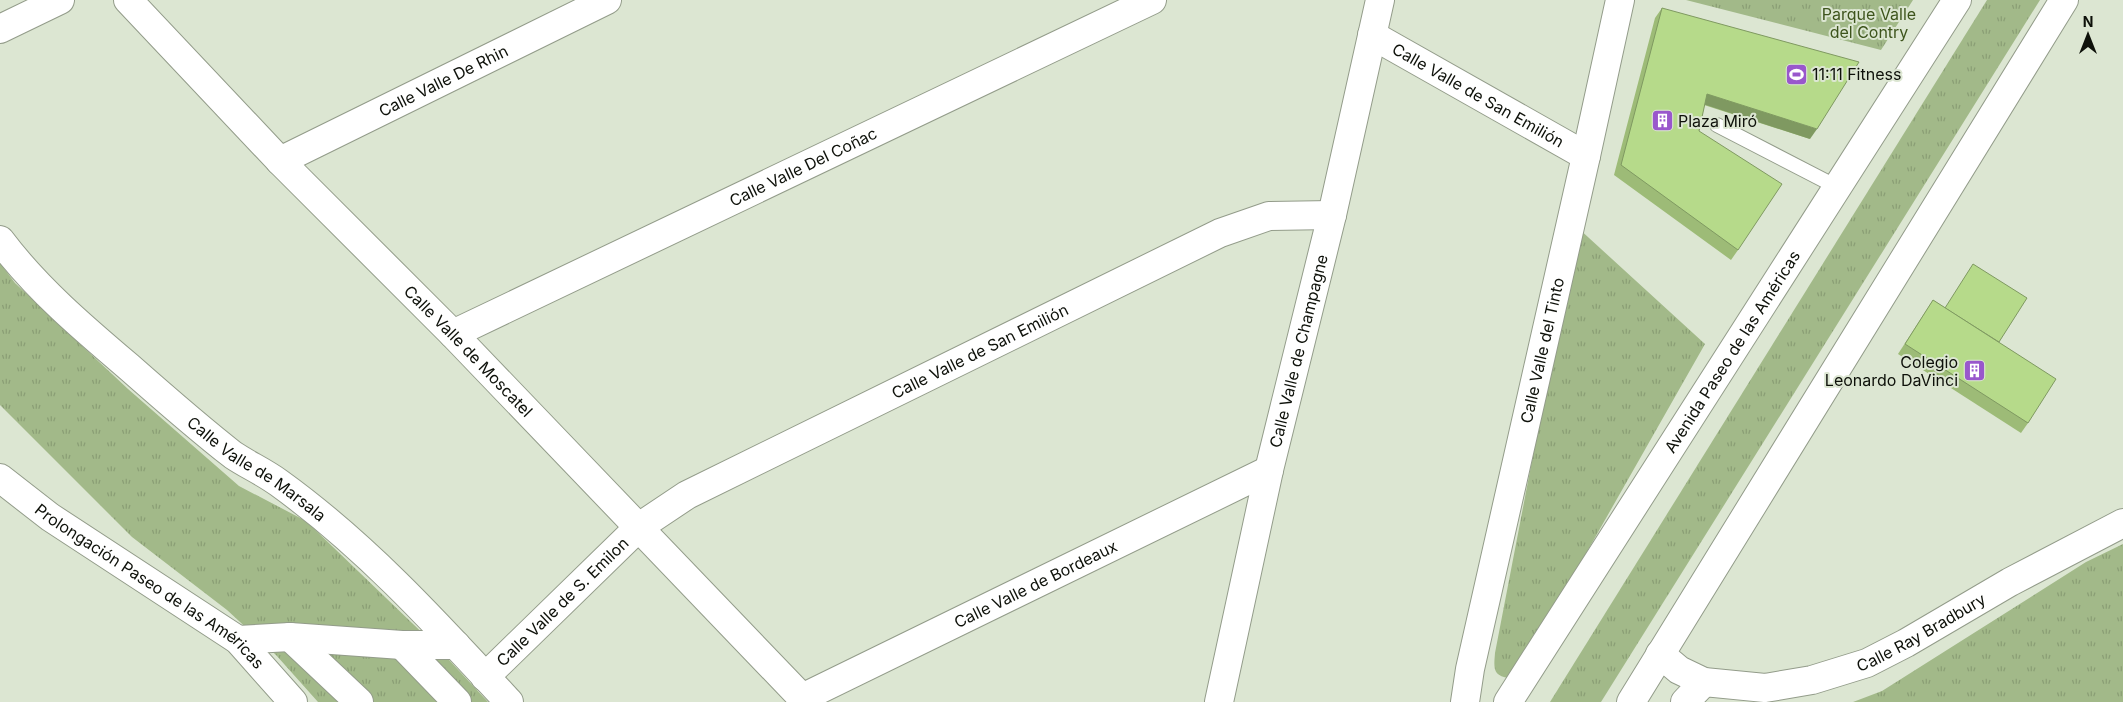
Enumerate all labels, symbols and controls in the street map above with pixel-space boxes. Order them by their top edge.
park label: Parque Valle del Contry [1822,4,1916,42]
north arrow [2063,10,2113,60]
text: N [2083,13,2093,30]
street label: Calle Valle de San Emilión [1389,39,1568,152]
street label: Calle Valle De Rhin [375,40,511,121]
sports icon: 11:11 Fitness [1784,62,1808,86]
place label: 11:11 Fitness [1812,64,1901,84]
building icon: Plaza Miró [1650,109,1674,133]
place label: Plaza Miró [1678,111,1757,131]
street label: Calle Valle Del Coñac [726,123,880,210]
street label: Avenida Paseo de las Américas [1660,247,1804,457]
street label: Calle Valle de Champagne [1265,252,1332,450]
street label: Calle Valle del Tinto [1516,276,1568,425]
street label: Calle Valle de Moscatel [400,281,537,421]
street label: Calle Valle de San Emilión [888,299,1071,403]
place label: Colegio Leonardo DaVinci [1825,352,1958,390]
building icon: Colegio Leonardo DaVinci [1962,359,1986,383]
street label: Calle Valle de Marsala [183,412,330,525]
street label: Prolongación Paseo de las Américas [31,499,269,673]
street label: Calle Valle de S. Emilon [492,533,633,670]
street label: Calle Valle de Bordeaux [951,536,1121,632]
street label: Calle Ray Bradbury [1854,589,1989,676]

